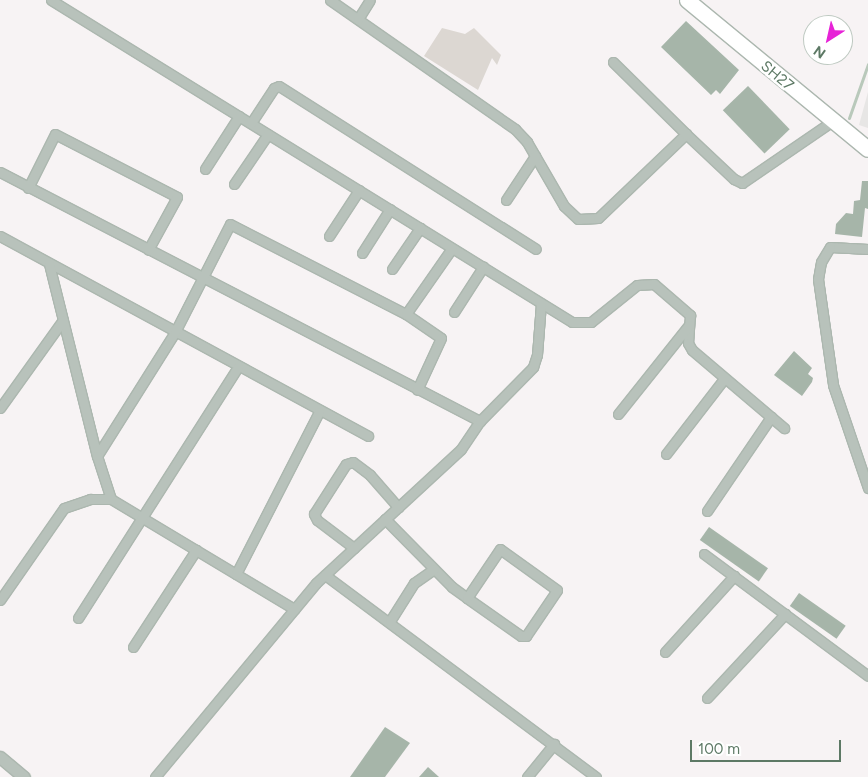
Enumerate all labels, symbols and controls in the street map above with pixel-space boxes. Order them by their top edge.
north arrow [803,15,853,65]
text: N [810,42,829,62]
street label: SH27 [757,57,797,95]
scale bar [693,730,844,762]
text: 100 m [698,740,740,758]

